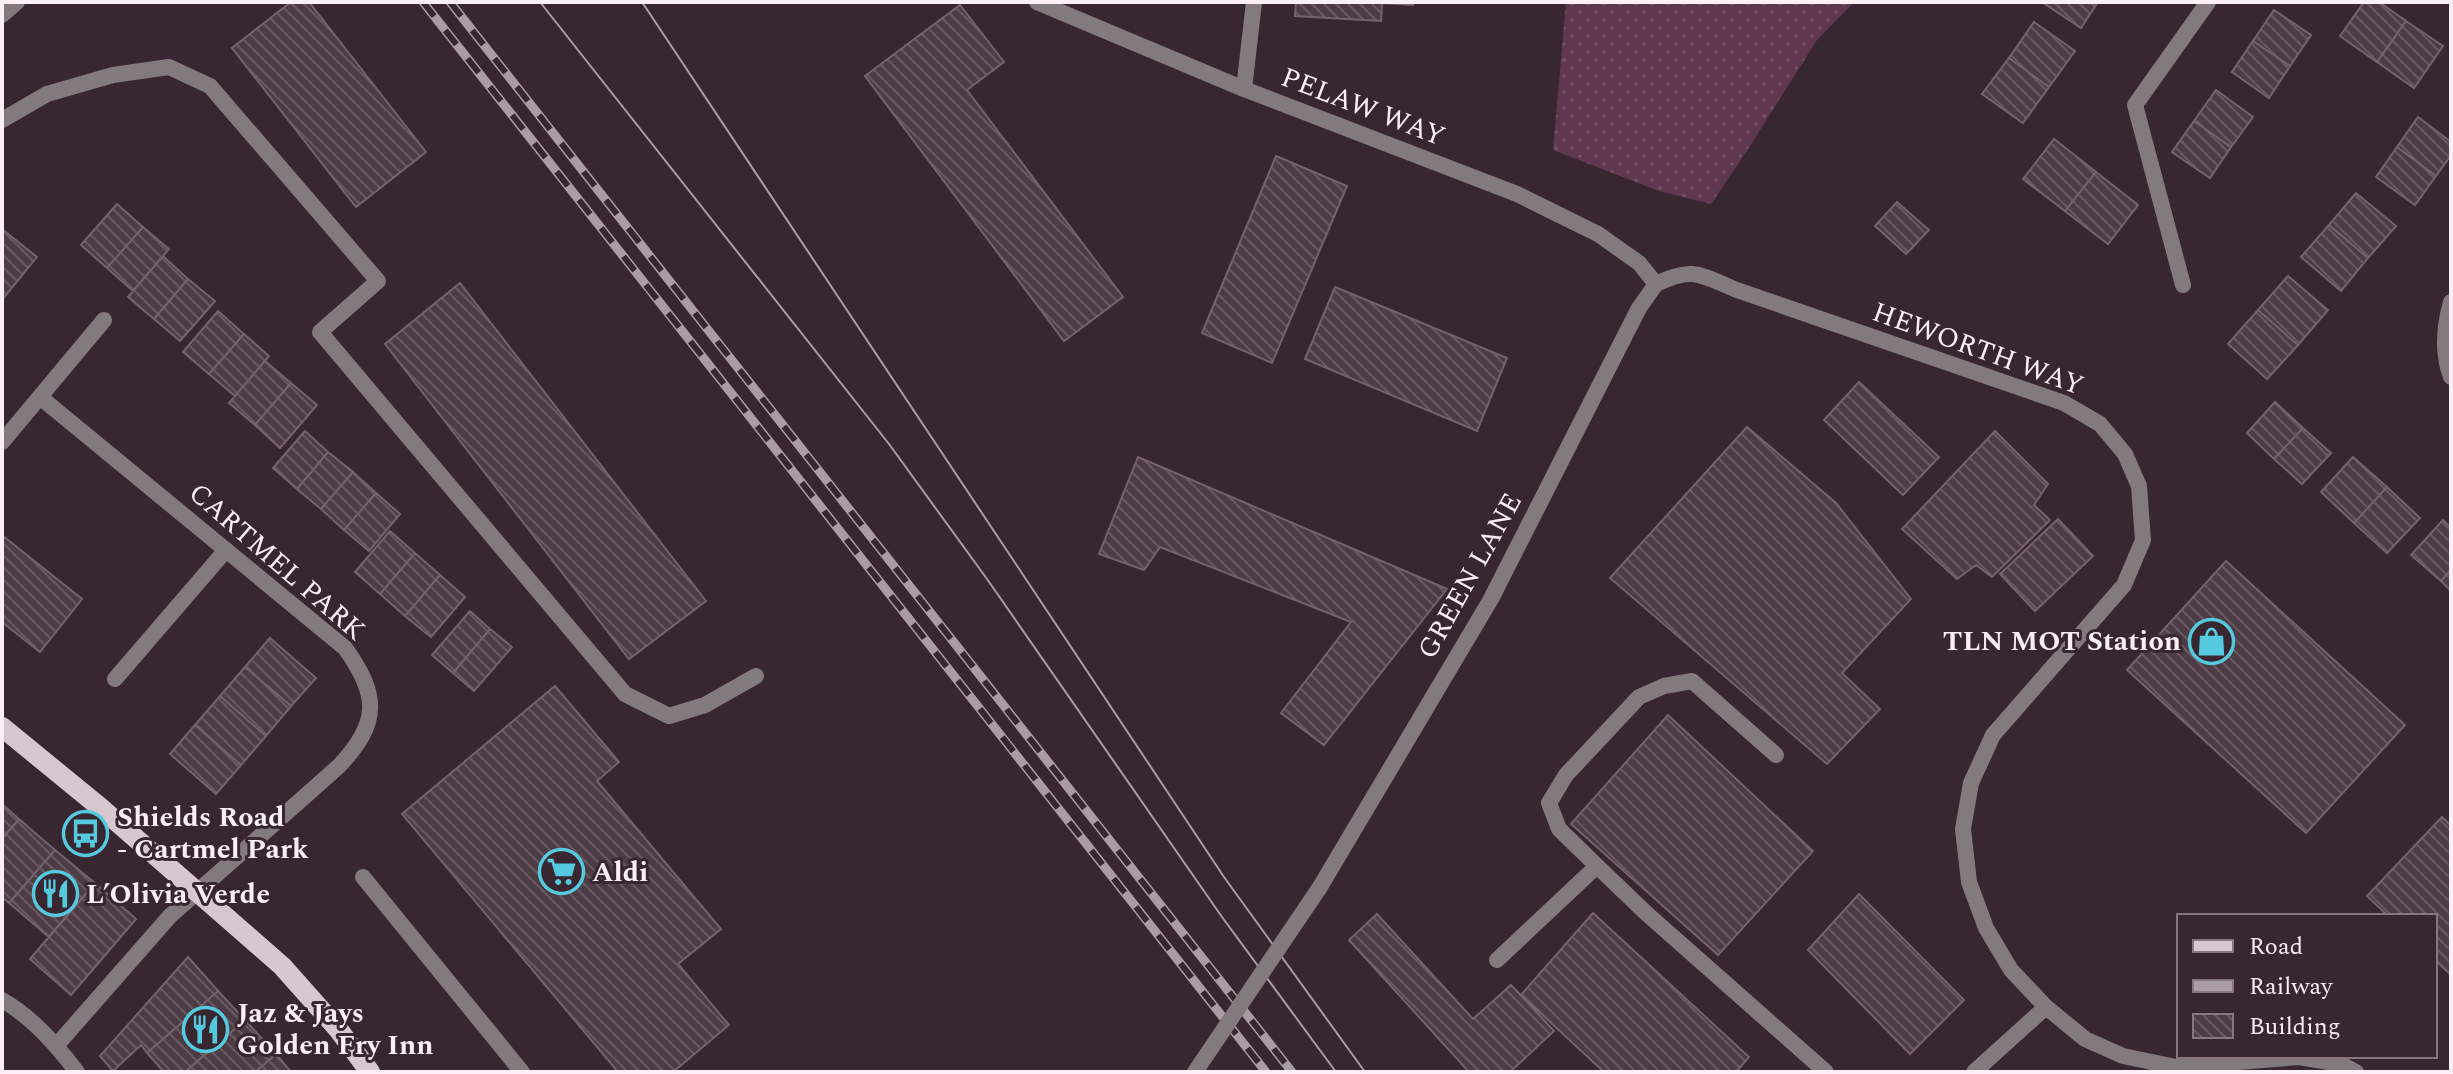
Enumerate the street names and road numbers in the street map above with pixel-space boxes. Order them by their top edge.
street label: PELAW WAY [1275,56,1451,158]
street label: HEWORTH WAY [1866,291,2090,407]
street label: CARTMEL PARK [179,473,375,651]
street label: GREEN LANE [1406,485,1534,667]

